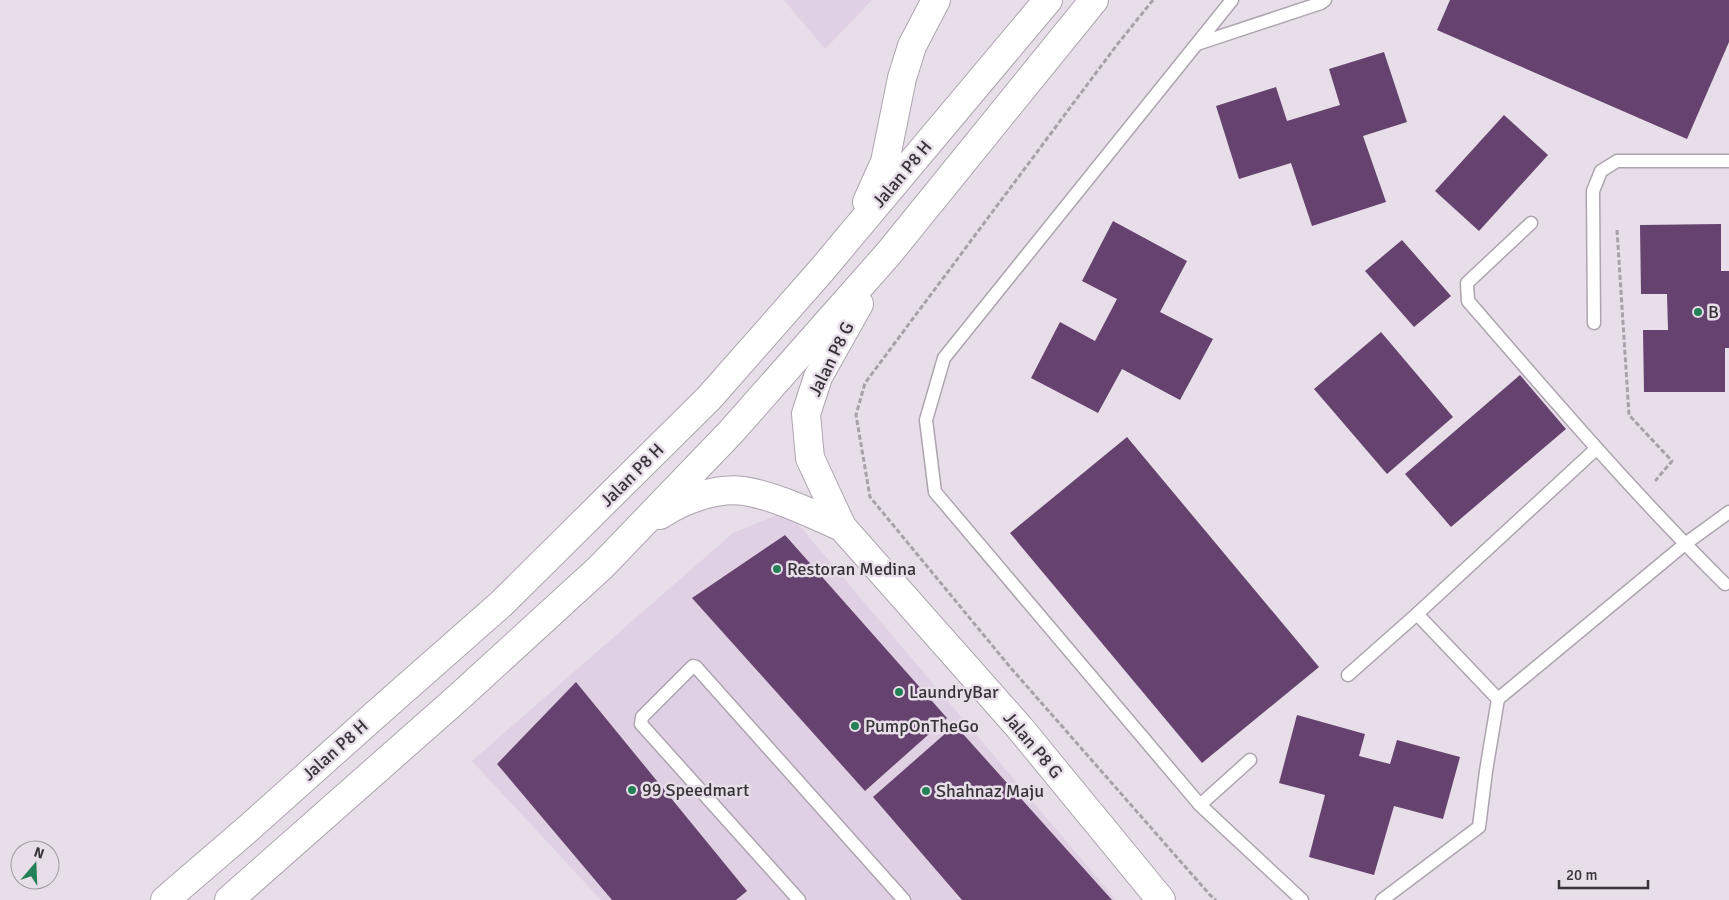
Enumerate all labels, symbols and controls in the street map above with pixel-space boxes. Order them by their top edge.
street label: Jalan P8 H [868,136,936,212]
place label: B [1708,301,1719,323]
marker: B [1692,306,1704,318]
street label: Jalan P8 G [803,318,859,400]
street label: Jalan P8 H [596,439,668,511]
place label: Restoran Medina [787,558,916,580]
marker: Restoran Medina [771,563,783,575]
place label: LaundryBar [909,681,999,703]
marker: LaundryBar [893,686,905,698]
street label: Jalan P8 G [999,707,1067,783]
street label: Jalan P8 H [298,715,372,785]
place label: PumpOnTheGo [865,715,979,737]
marker: PumpOnTheGo [849,720,861,732]
place label: 99 Speedmart [642,779,749,801]
place label: Shahnaz Maju [936,780,1044,802]
marker: 99 Speedmart [626,784,638,796]
marker: Shahnaz Maju [920,785,932,797]
north arrow [10,840,60,890]
text: N [32,844,46,863]
scale bar [1559,858,1648,890]
text: 20 m [1566,866,1597,884]

